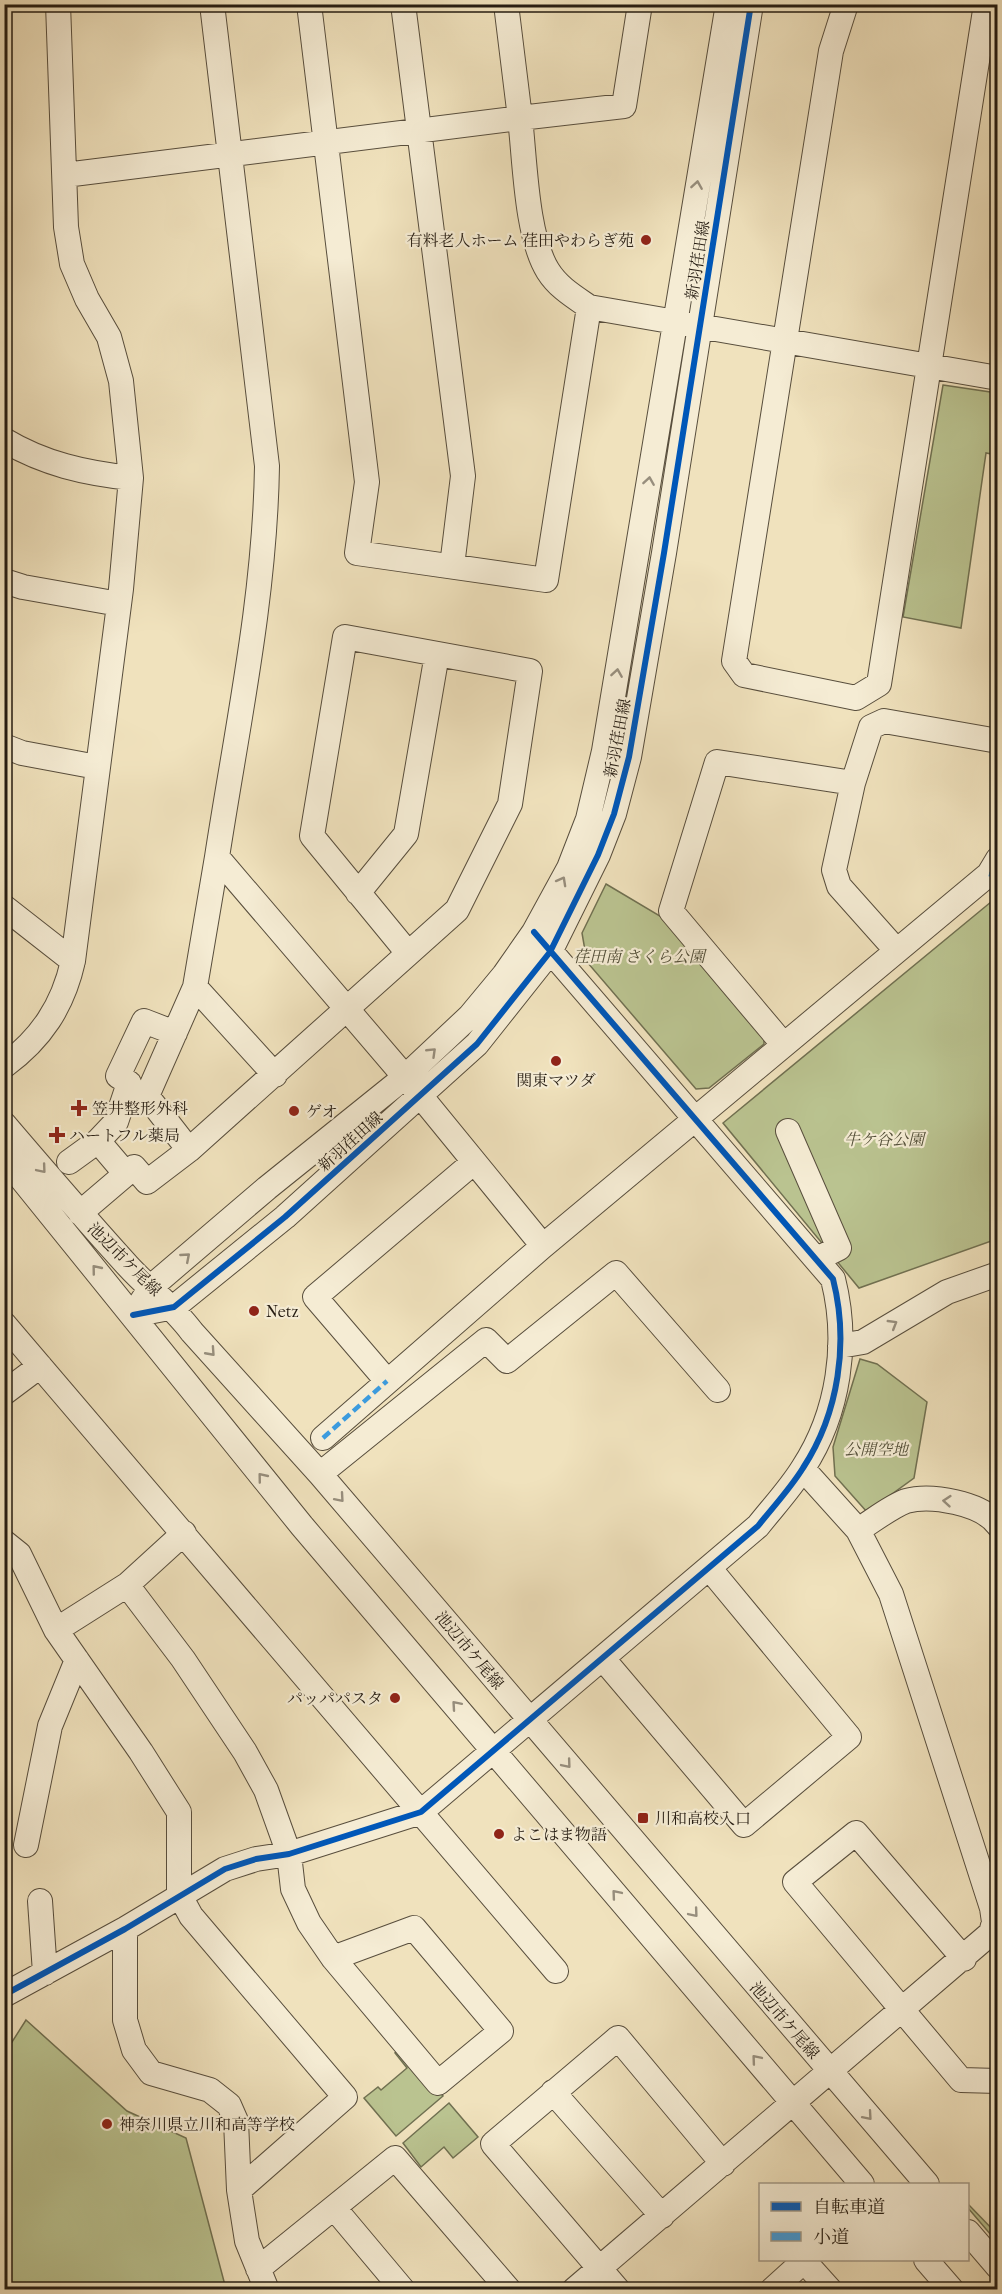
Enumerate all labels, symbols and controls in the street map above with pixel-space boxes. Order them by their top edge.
one-way arrow [691,180,703,189]
street label: 新羽荏田線 [682,219,713,301]
place label: 有料老人ホーム 荏田やわらぎ苑 [407,231,634,250]
marker: 有料老人ホーム 荏田やわらぎ苑 [639,233,653,247]
one-way arrow [642,476,654,485]
one-way arrow [610,668,623,678]
street label: 新羽荏田線 [601,697,634,779]
one-way arrow [555,877,566,887]
park label: 荏田南 さくら公園 [573,947,708,966]
one-way arrow [425,1048,436,1059]
marker: 関東マツダ [549,1054,563,1068]
place label: 関東マツダ [516,1071,596,1090]
marker: 笠井整形外科 [70,1099,88,1117]
place label: 笠井整形外科 [92,1099,188,1118]
place label: ゲオ [306,1102,338,1121]
marker: ゲオ [287,1104,301,1118]
street label: 新羽荏田線 [314,1108,386,1175]
place label: ハートフル薬局 [69,1126,180,1145]
marker: ハートフル薬局 [50,1128,64,1142]
park label: 牛ケ谷公園 [844,1130,927,1149]
one-way arrow [35,1162,46,1173]
street label: 池辺市ケ尾線 [84,1219,165,1300]
one-way arrow [179,1253,190,1264]
one-way arrow [93,1265,104,1276]
place label: Netz [266,1302,299,1321]
marker: Netz [247,1304,261,1318]
one-way arrow [887,1320,898,1331]
one-way arrow [204,1346,215,1356]
park label: 公開空地 [844,1440,910,1459]
one-way arrow [258,1473,269,1484]
one-way arrow [333,1491,344,1502]
one-way arrow [942,1495,951,1508]
street label: 池辺市ケ尾線 [431,1607,508,1693]
place label: パッパパスタ [287,1689,383,1708]
marker: パッパパスタ [388,1691,402,1705]
one-way arrow [453,1701,464,1712]
one-way arrow [560,1757,571,1768]
place label: 川和高校入口 [655,1809,751,1828]
marker: 川和高校入口 [636,1811,650,1825]
place label: よこはま物語 [511,1825,607,1844]
marker: よこはま物語 [492,1827,506,1841]
one-way arrow [612,1890,623,1901]
one-way arrow [686,1906,697,1917]
street label: 池辺市ケ尾線 [746,1978,823,2063]
one-way arrow [752,2055,763,2066]
one-way arrow [861,2109,872,2120]
place label: 神奈川県立川和高等学校 [119,2115,295,2134]
marker: 神奈川県立川和高等学校 [100,2117,114,2131]
legend [759,2183,969,2261]
text: 自転車道 [813,2197,885,2218]
text: 小道 [813,2227,849,2248]

